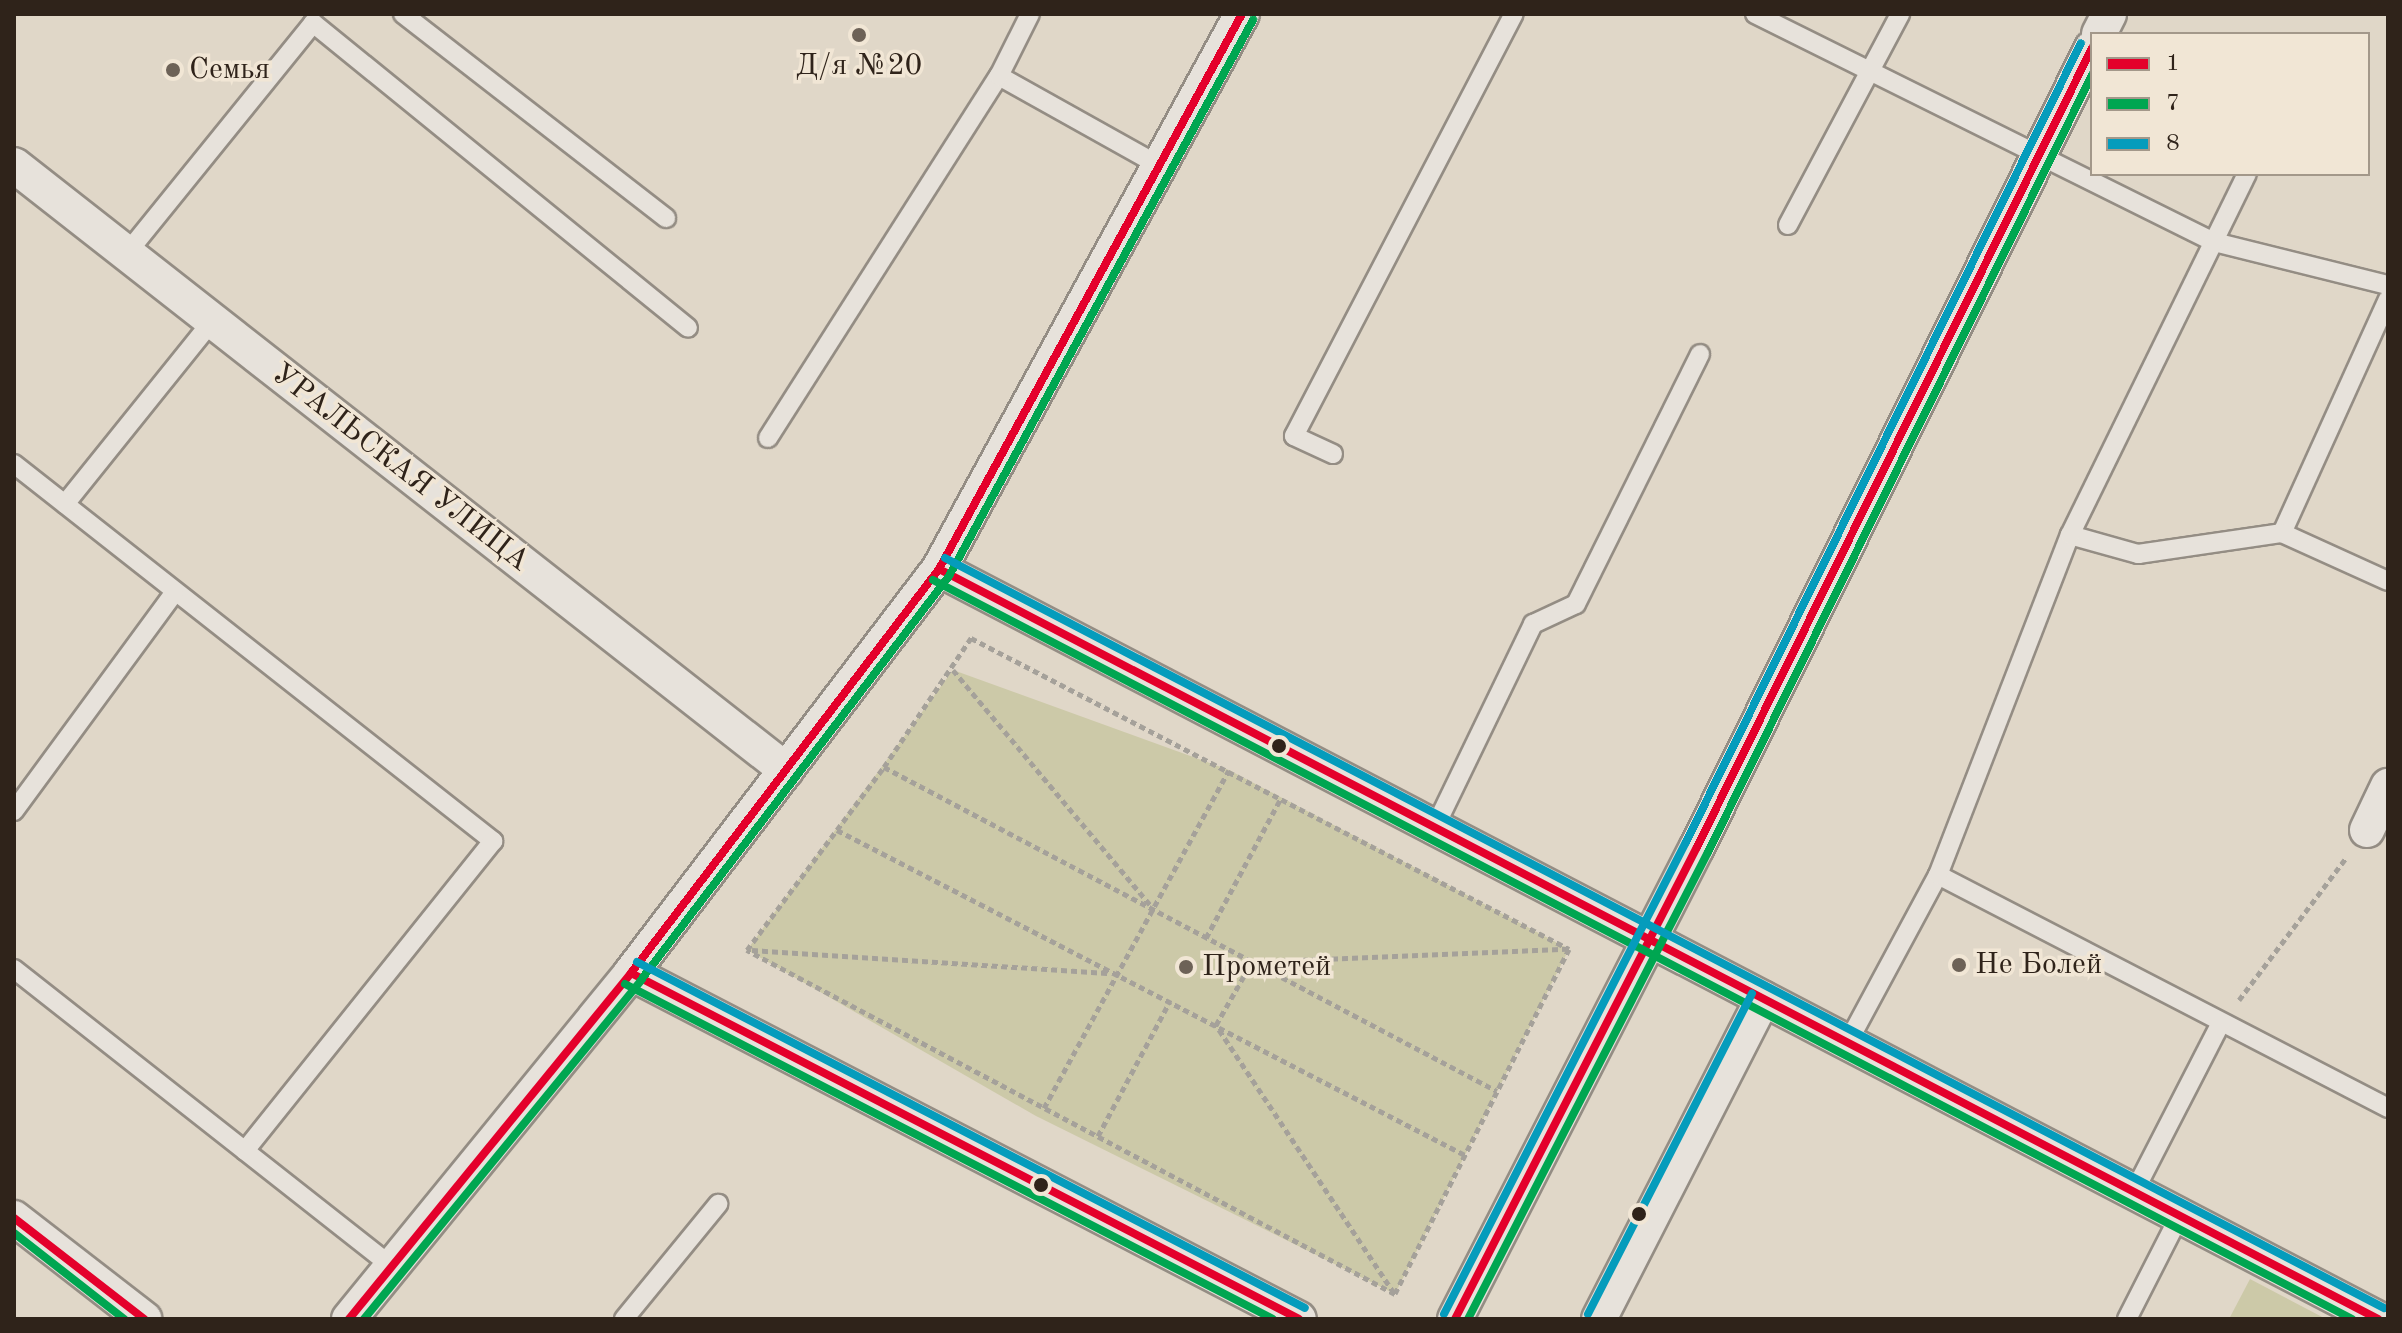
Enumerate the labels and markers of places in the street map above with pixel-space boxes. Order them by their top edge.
marker: Д/я №20 [850,26,868,44]
place label: Д/я №20 [796,48,922,84]
place label: Семья [189,52,270,88]
marker: Семья [164,61,182,79]
unlabelled marker [1271,738,1287,754]
place label: Не Болей [1975,947,2102,983]
place label: Прометей [1202,949,1331,985]
marker: Не Болей [1950,956,1968,974]
marker: Прометей [1177,958,1195,976]
unlabelled marker [1033,1177,1049,1193]
unlabelled marker [1631,1206,1647,1222]

